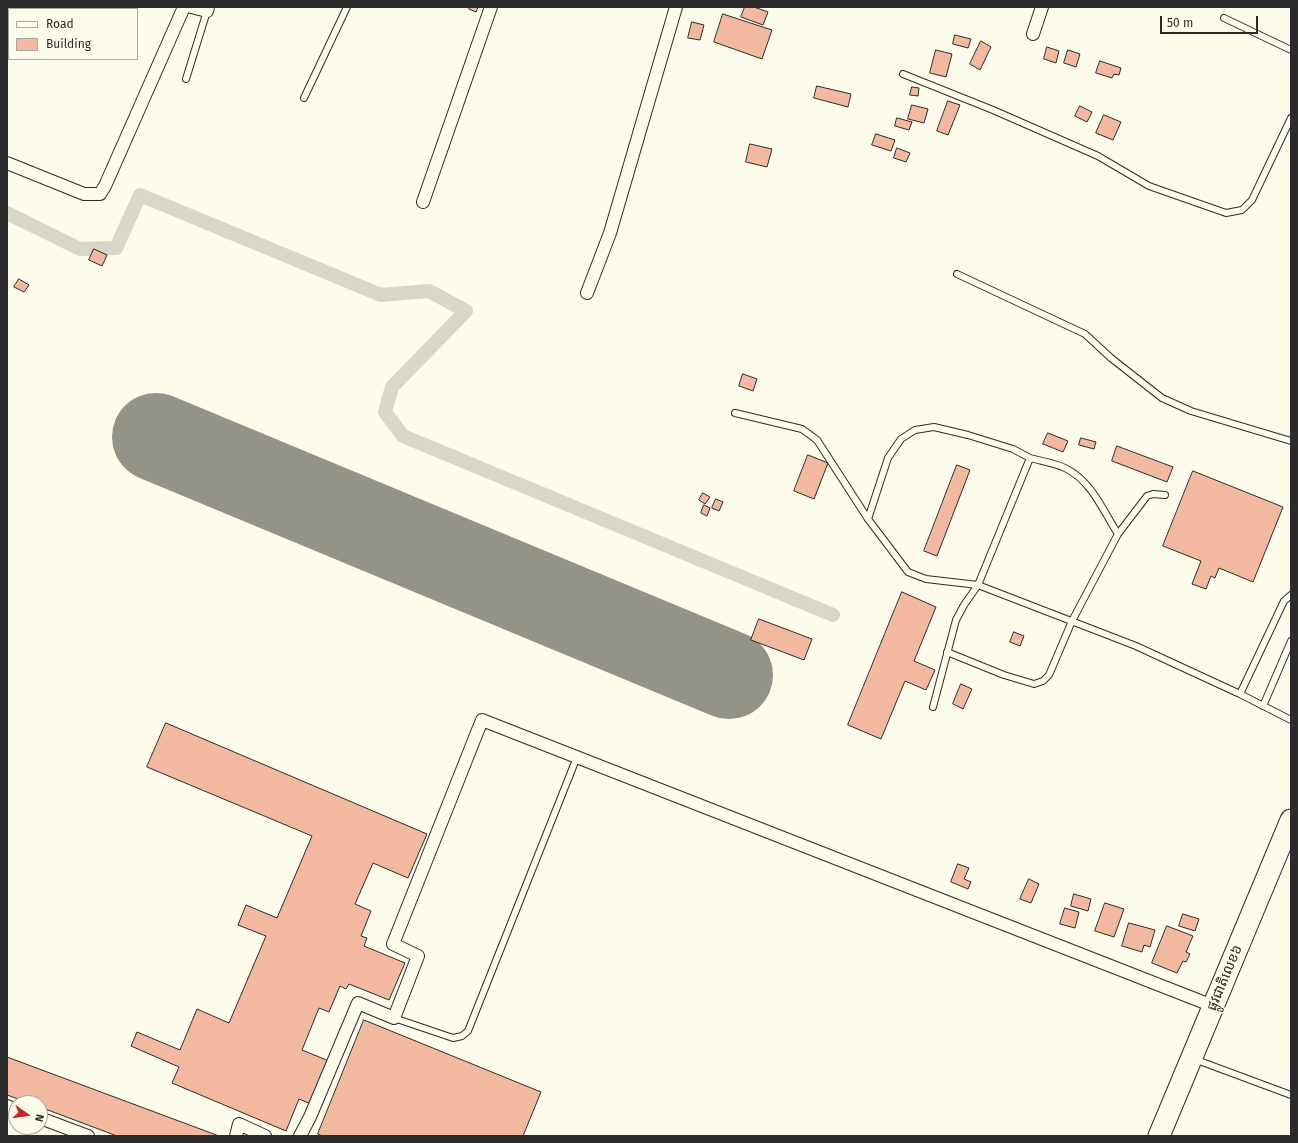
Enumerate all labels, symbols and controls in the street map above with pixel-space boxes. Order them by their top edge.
legend [8,8,138,60]
scale bar [1162,8,1260,34]
text: 50 m [1167,16,1193,30]
text: Road [46,17,74,31]
text: Building [46,37,91,51]
street label: ផ្លូវជាតិលេខ៦ [1204,942,1246,1014]
north arrow [8,1095,48,1135]
text: N [32,1113,46,1123]

